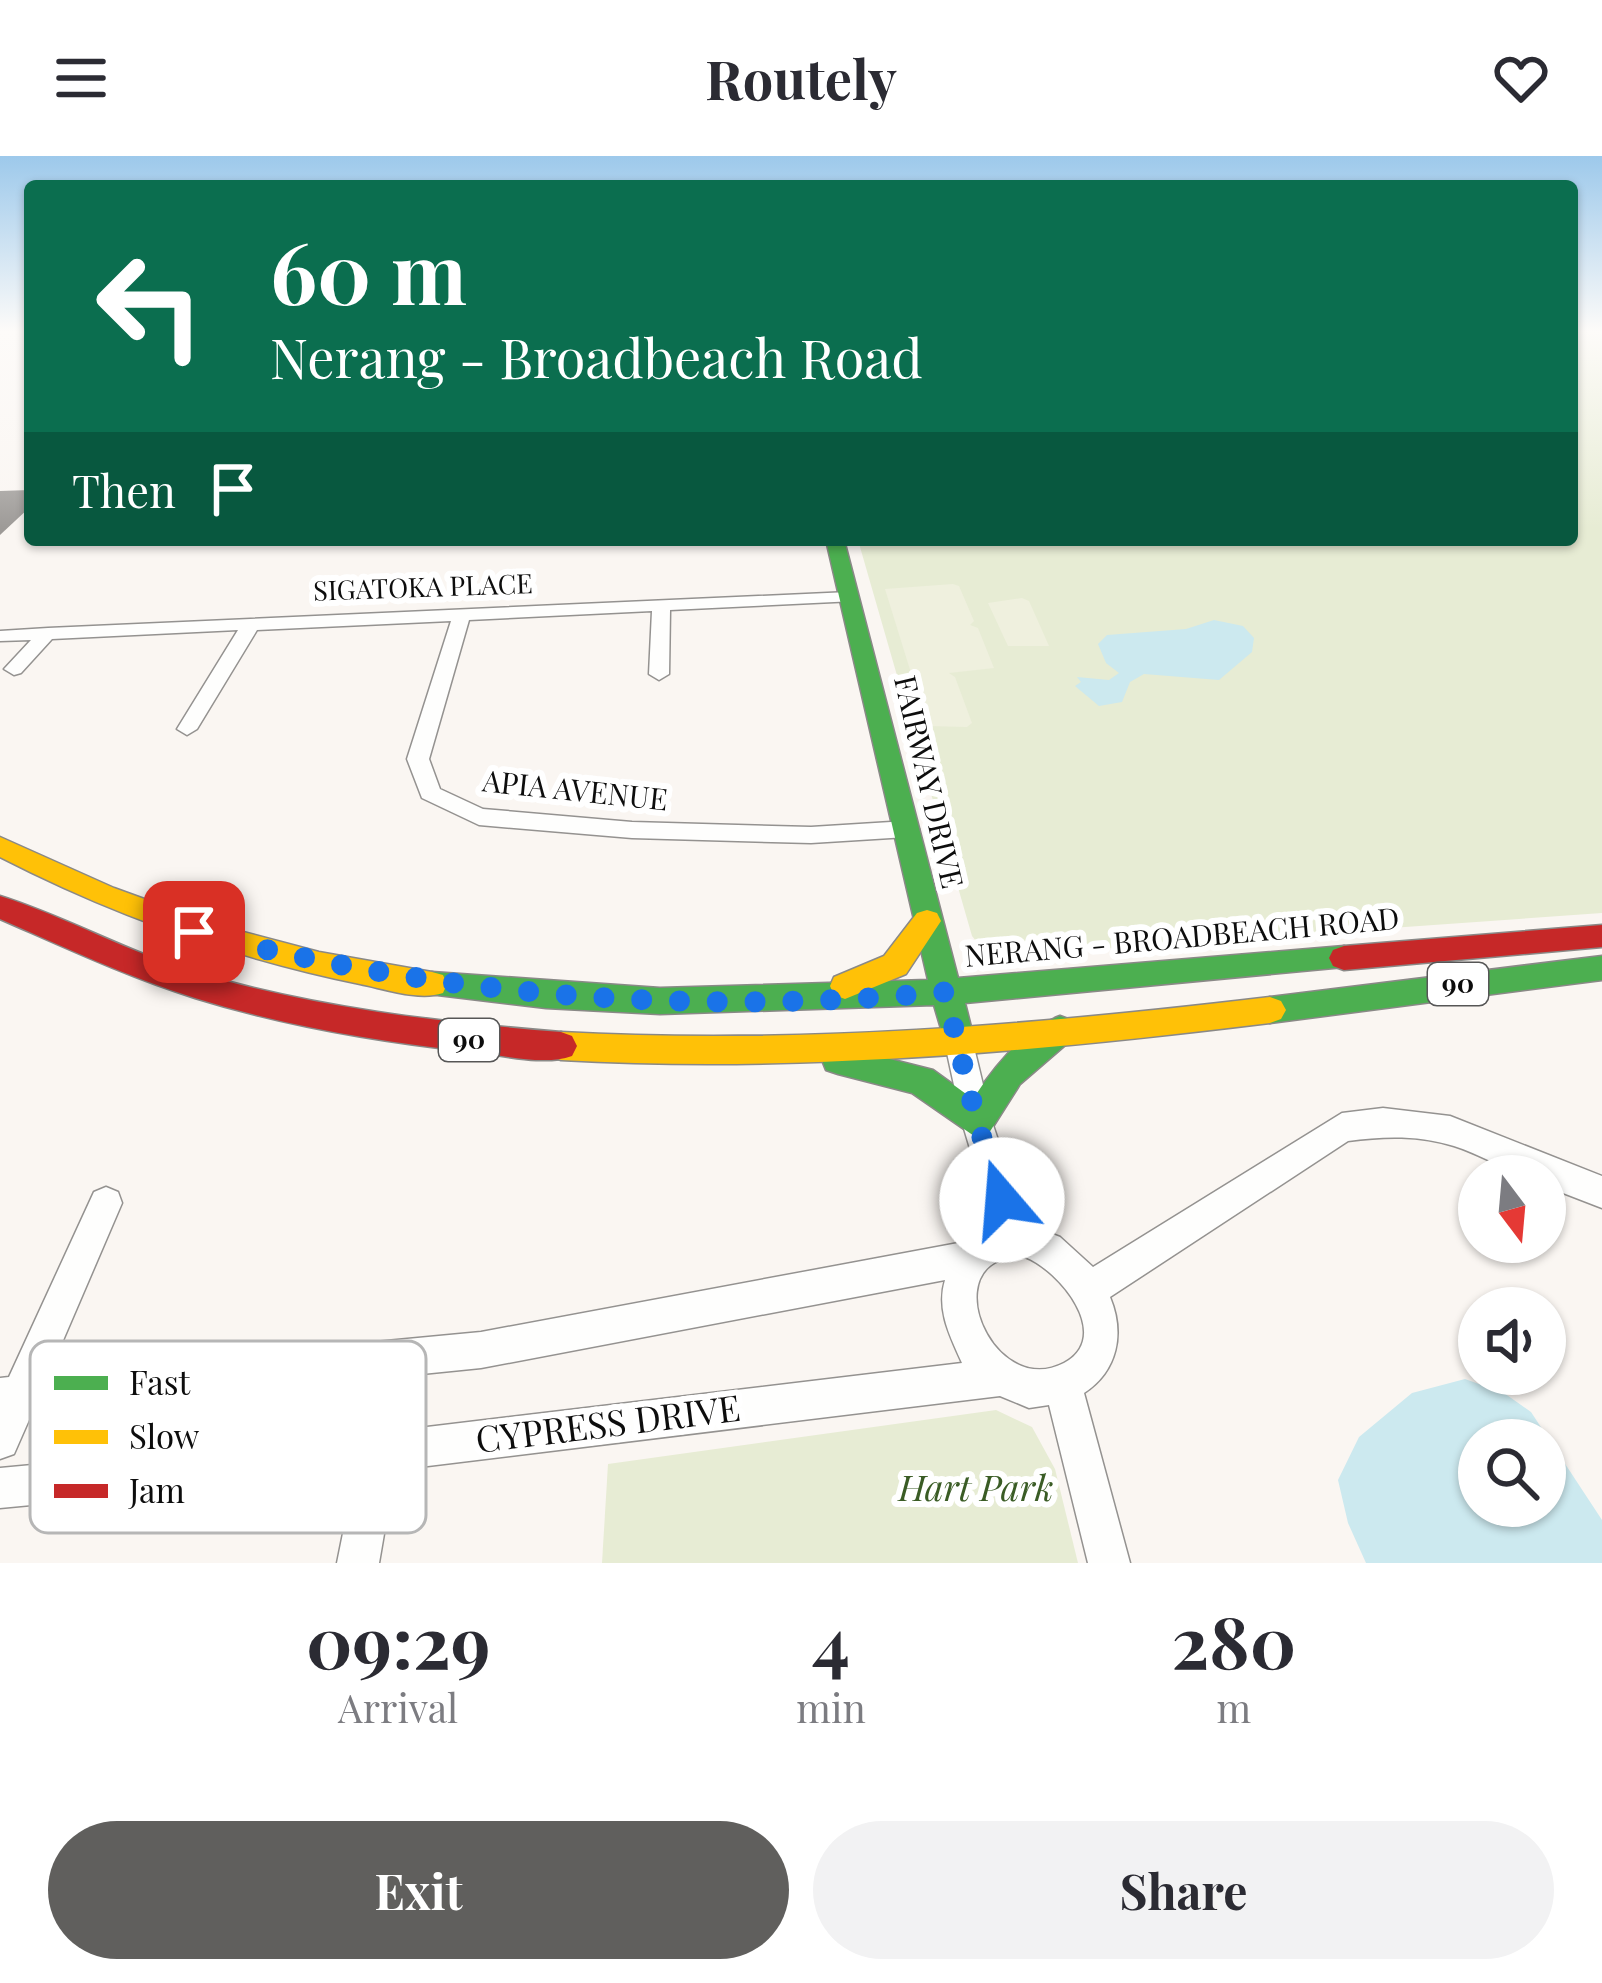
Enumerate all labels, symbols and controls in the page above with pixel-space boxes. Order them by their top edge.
text: Routely [705,42,897,114]
icon: menu [48,45,114,111]
icon: heart [1488,45,1554,111]
text: 60 m [270,214,467,326]
icon: left [72,228,228,384]
text: Nerang - Broadbeach Road [270,321,923,393]
icon: arrive [200,456,266,522]
text: Then [72,459,176,519]
street label: SIGATOKA PLACE [313,564,533,608]
street label: FAIRWAY DRIVE [886,671,974,892]
street label: APIA AVENUE [480,759,670,819]
pin [143,881,245,983]
street label: NERANG - BROADBEACH ROAD [963,897,1401,975]
icon: arrive [161,899,227,965]
road number: 90 [1428,963,1488,1005]
road number: 90 [439,1019,499,1061]
position arrow [939,1137,1065,1263]
north arrow [1458,1155,1566,1263]
map controls [1458,1155,1566,1527]
button: sound [1458,1287,1566,1395]
legend [30,1341,426,1533]
text: Fast [129,1359,191,1403]
street label: CYPRESS DRIVE [473,1382,743,1462]
text: Slow [129,1413,200,1457]
button: search [1458,1419,1566,1527]
park label: Hart Park [896,1462,1054,1510]
text: Jam [128,1467,185,1511]
text: 09:29 [306,1591,490,1687]
text: 4 [812,1591,850,1687]
text: 280 [1172,1591,1296,1687]
text: Arrival [338,1681,458,1733]
text: min [796,1681,866,1733]
text: m [1217,1681,1251,1733]
button: Exit [48,1821,789,1959]
button: Share [813,1821,1554,1959]

